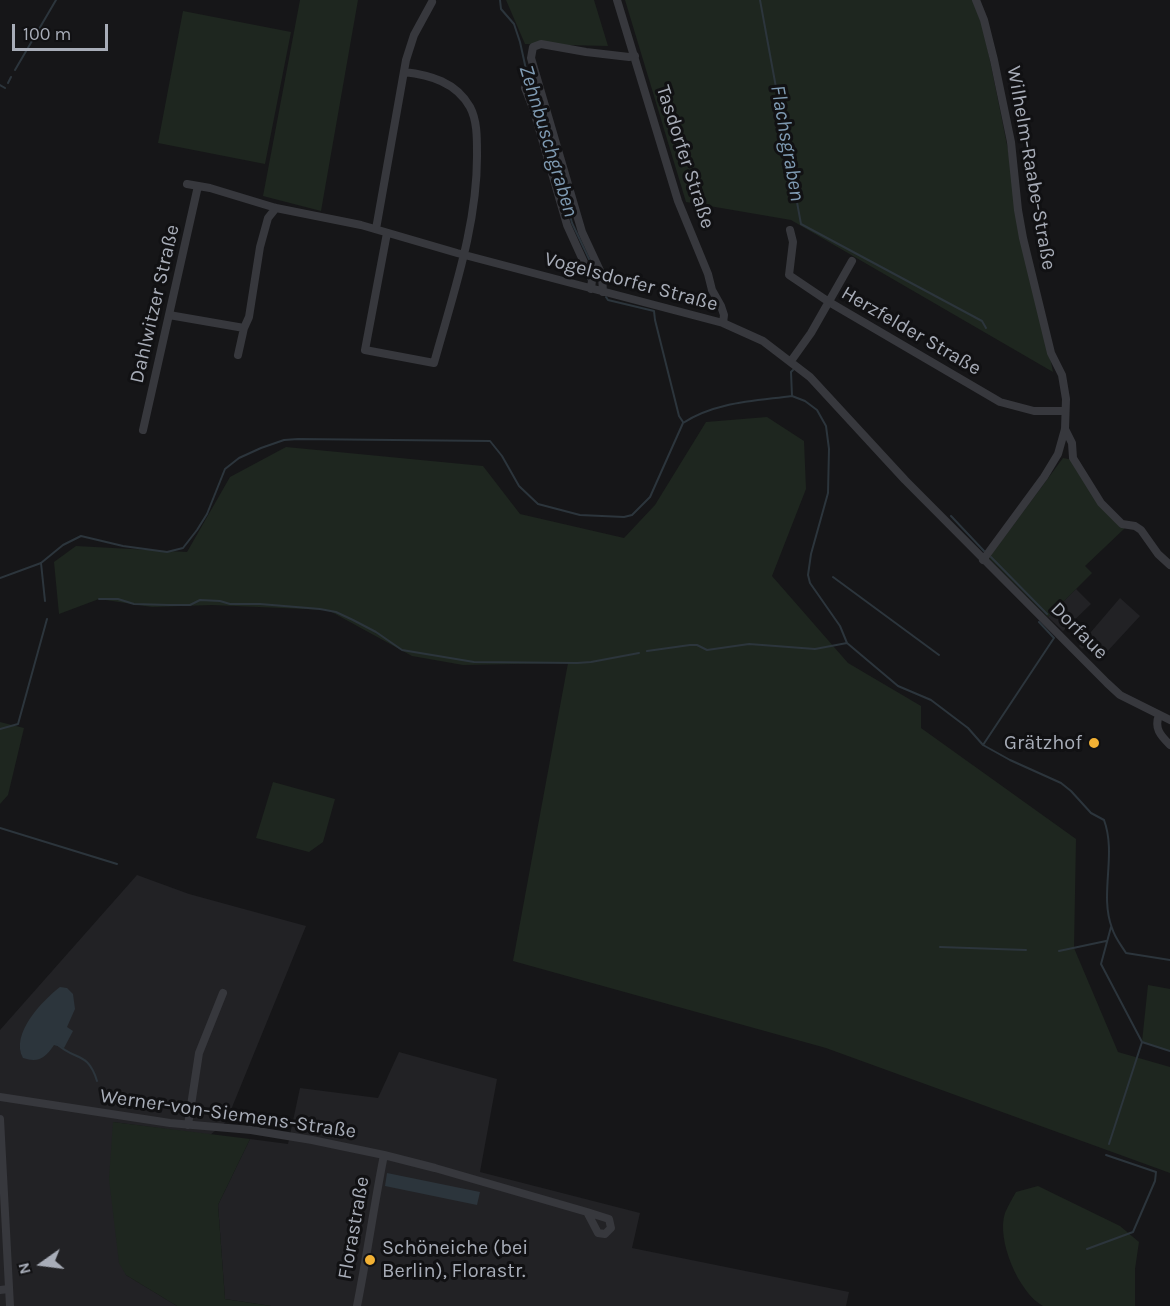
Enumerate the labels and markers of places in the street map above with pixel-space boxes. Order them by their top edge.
place label: Grätzhof [1004,731,1082,755]
marker: Grätzhof [1087,736,1101,750]
place label: Schöneiche (bei Berlin), Florastr. [382,1236,528,1283]
marker: Schöneiche (bei Berlin), Florastr. [363,1253,377,1267]

